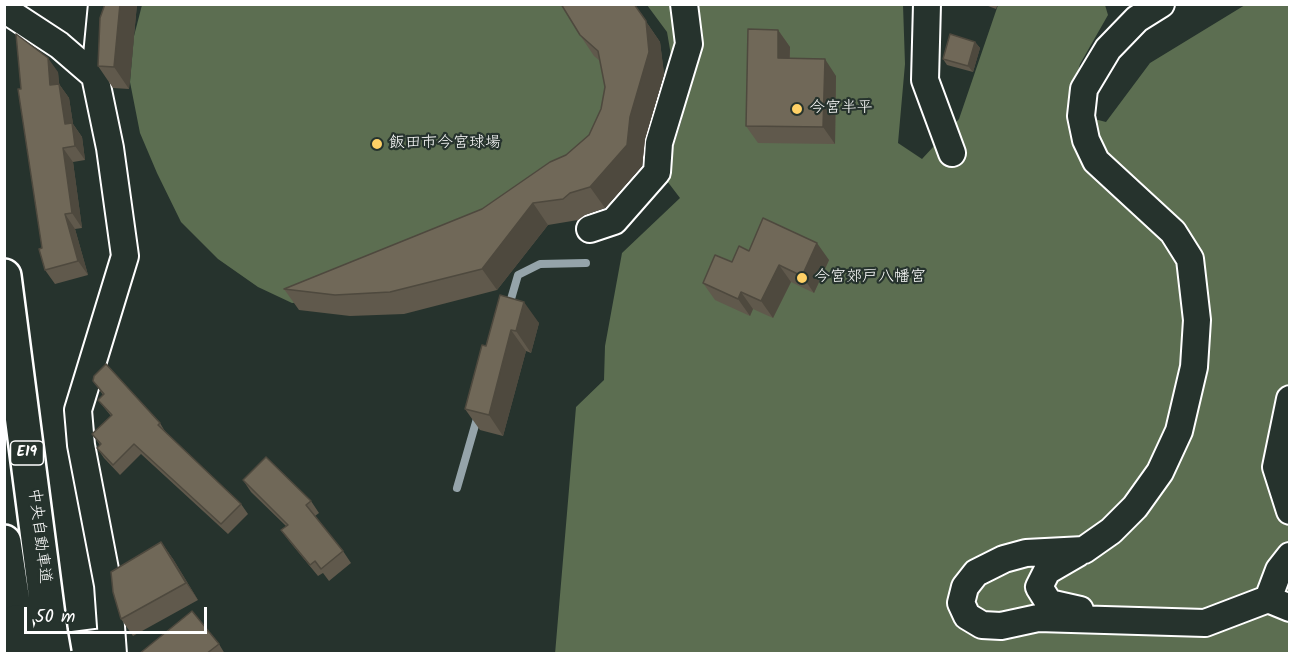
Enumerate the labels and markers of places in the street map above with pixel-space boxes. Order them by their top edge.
place label: 今宮半平 [809,99,873,119]
marker: 今宮半平 [790,102,804,116]
place label: 飯田市今宮球場 [389,134,501,154]
marker: 飯田市今宮球場 [370,137,384,151]
place label: 今宮郊戸八幡宮 [814,268,926,288]
marker: 今宮郊戸八幡宮 [795,271,809,285]

